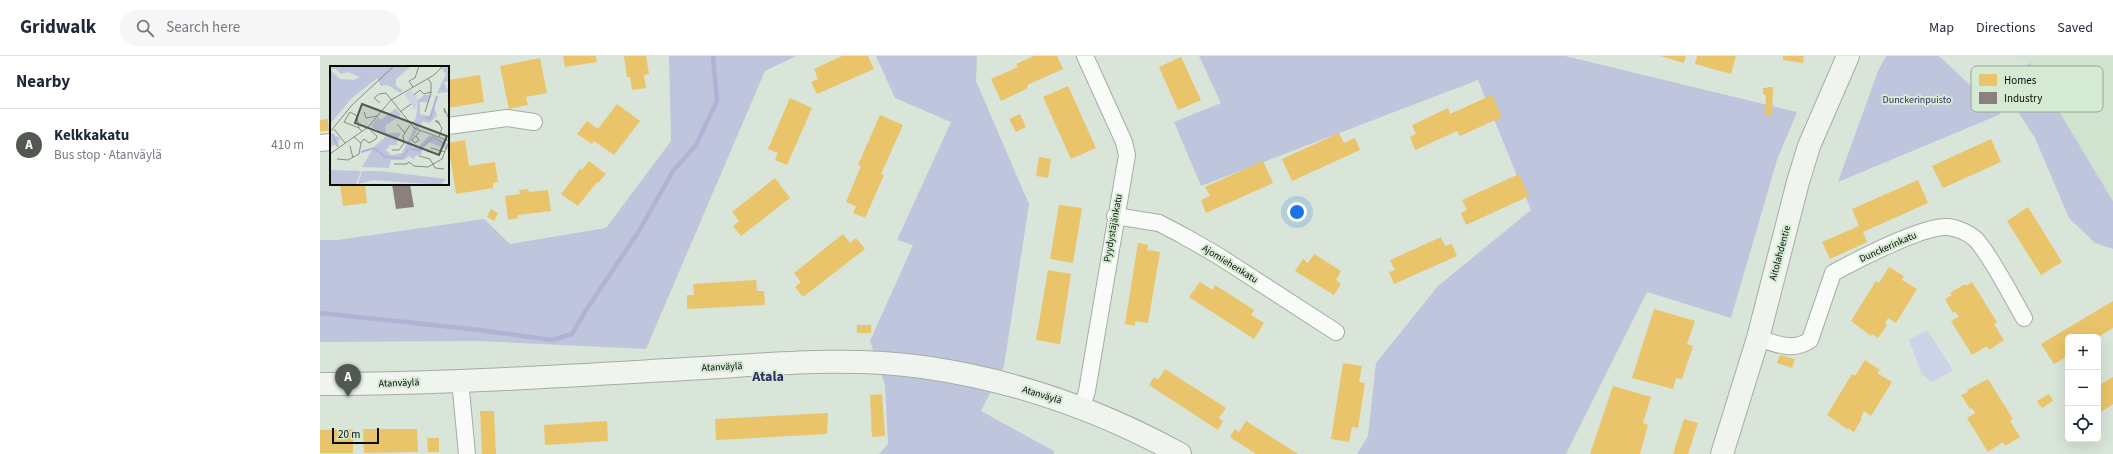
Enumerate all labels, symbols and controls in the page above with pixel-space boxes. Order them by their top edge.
search box [120,10,400,46]
text: Gridwalk [20,14,96,41]
icon: search [134,17,156,39]
text: Search here [166,17,240,38]
text: Map [1929,18,1954,38]
text: Directions [1976,18,2035,38]
text: Saved [2057,18,2093,38]
inset map [330,66,449,185]
legend [1971,66,2103,112]
text: Nearby [16,70,70,94]
text: Homes [2004,73,2037,88]
text: Industry [2004,91,2042,106]
park label: Dunckerinpuisto [1883,93,1951,107]
text: Kelkkakatu [54,125,129,146]
text: A [25,136,33,154]
text: 410 m [271,136,304,154]
text: Bus stop · Atanväylä [54,146,162,164]
street label: Pyydystäjänkatu [1100,193,1126,263]
your location [1287,202,1307,222]
street label: Aitolahdentie [1766,224,1794,282]
street label: Dunckerinkatu [1857,228,1919,266]
street label: Ajomiehenkatu [1199,241,1261,287]
map controls [2065,334,2101,442]
button: + [2065,334,2101,370]
street label: Atanväylä [701,359,743,375]
pin: A [335,364,361,397]
district label: Atala [751,367,784,387]
button: − [2065,370,2101,406]
street label: Atanväylä [378,375,420,391]
street label: Atanväylä [1020,382,1064,408]
button: locate [2065,406,2101,442]
scale bar [332,426,379,445]
text: 20 m [338,427,360,442]

